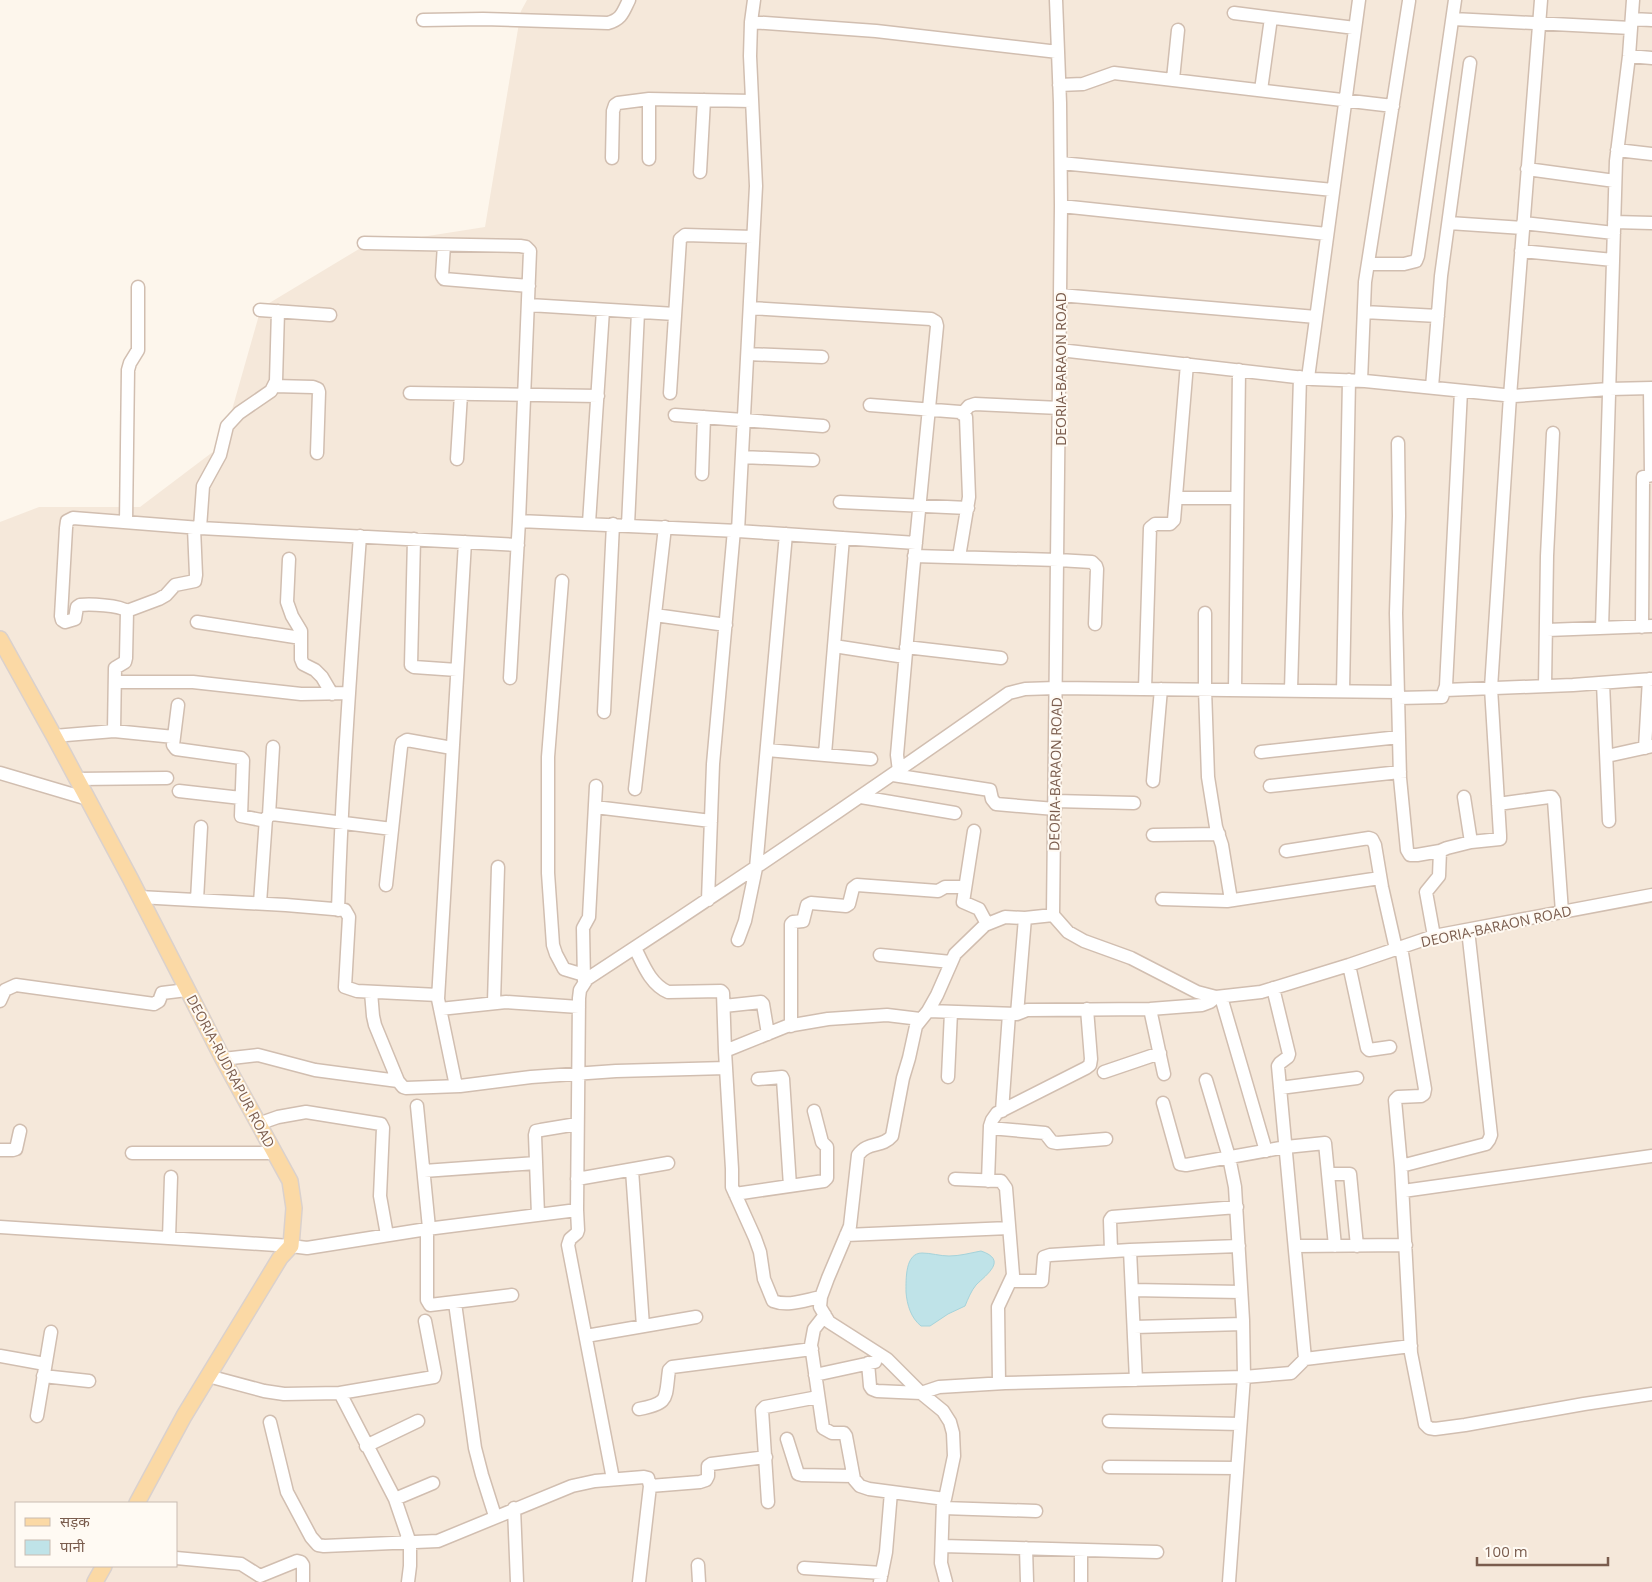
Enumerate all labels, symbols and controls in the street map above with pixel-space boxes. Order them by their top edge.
street label: DEORIA-BARAON ROAD [1051,292,1070,446]
street label: DEORIA-BARAON ROAD [1044,697,1066,851]
street label: DEORIA-BARAON ROAD [1419,901,1573,951]
street label: DEORIA-RUDRAPUR ROAD [183,991,279,1151]
legend [15,1502,178,1567]
text: सड़क [60,1511,90,1531]
scale bar [1477,1534,1608,1566]
text: पानी [60,1536,86,1556]
text: 100 m [1484,1541,1528,1561]

